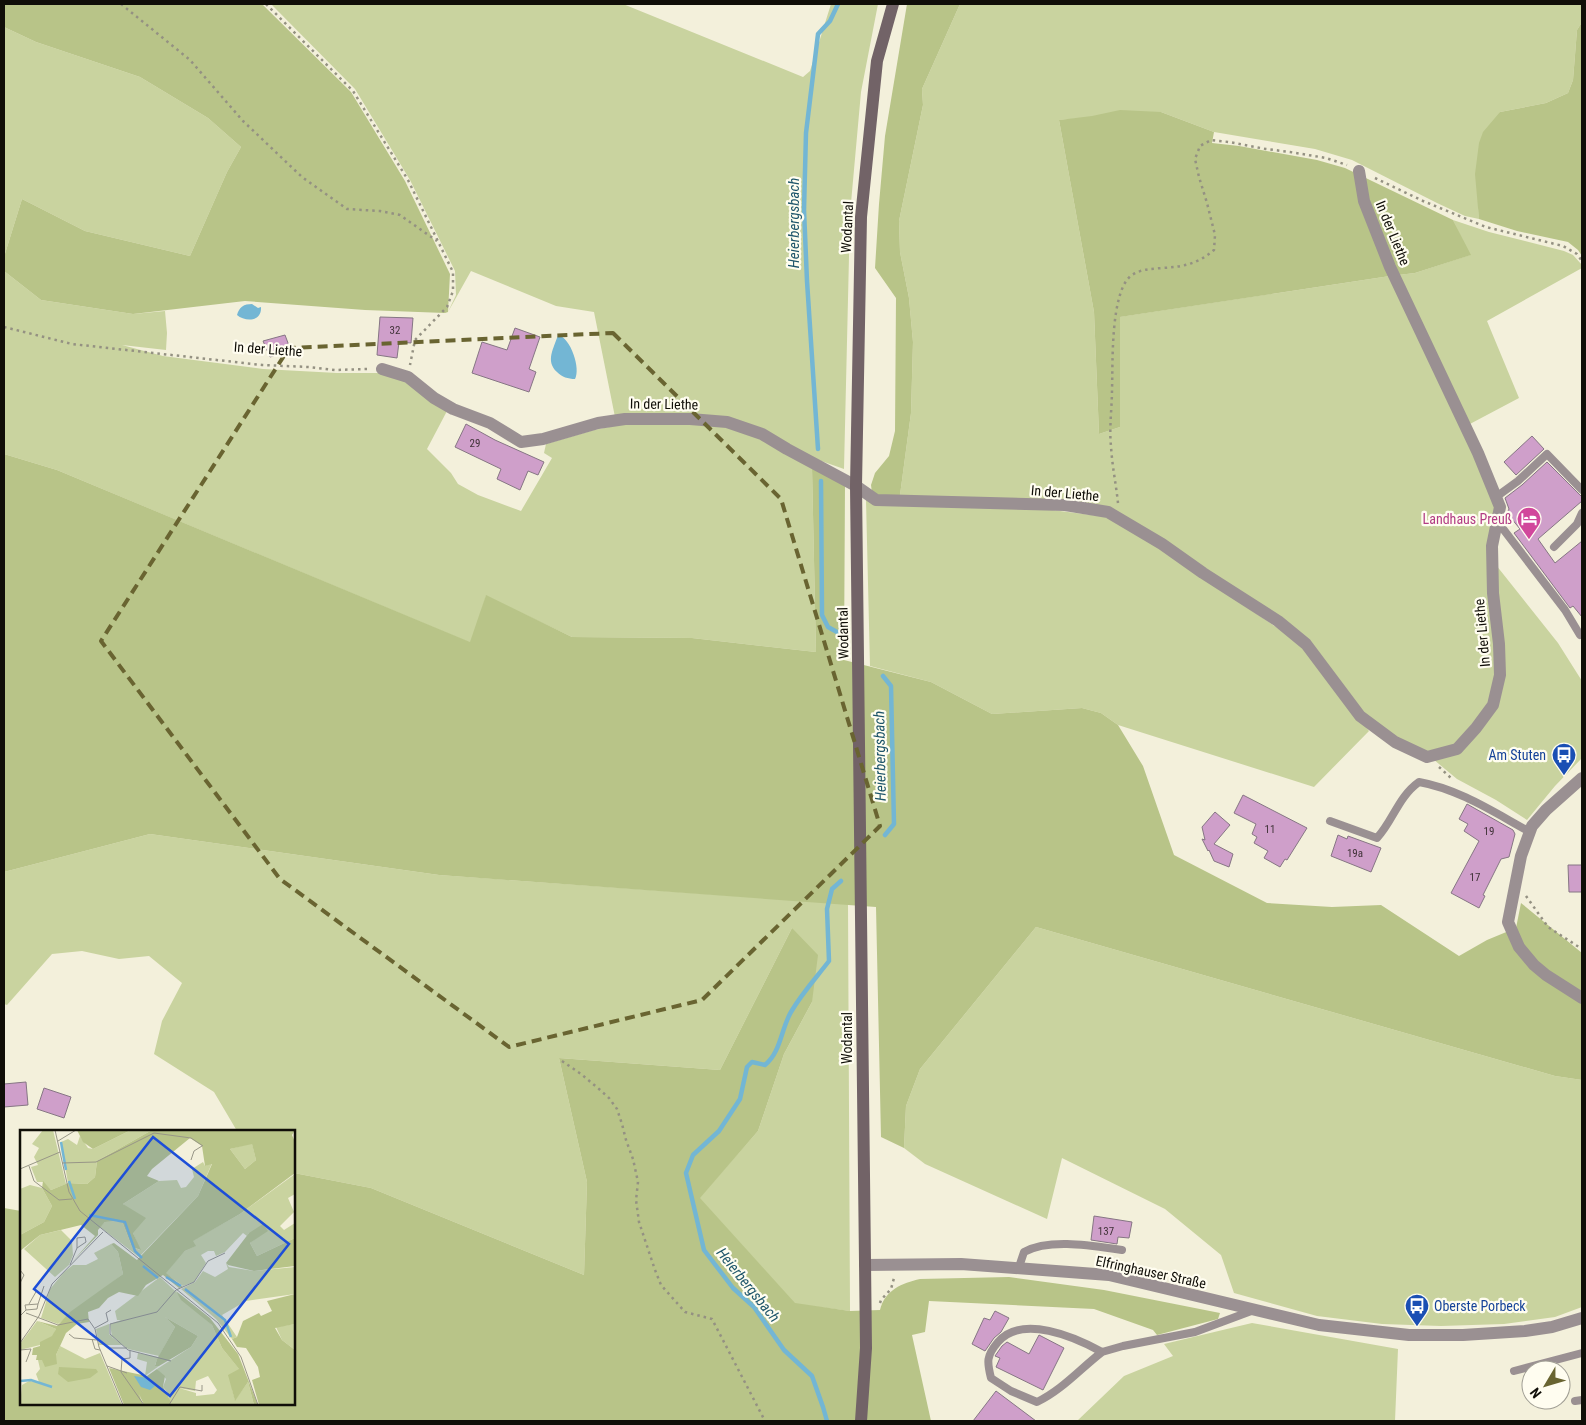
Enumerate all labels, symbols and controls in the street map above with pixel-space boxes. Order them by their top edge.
water label: Heierbergsbach [785,178,803,268]
street label: In der Liethe [1373,198,1413,268]
street label: Wodantal [838,201,856,253]
house number: 32 [390,324,400,337]
street label: In der Liethe [233,339,303,359]
street label: In der Liethe [630,395,699,413]
house number: 29 [470,437,480,450]
street label: In der Liethe [1030,482,1100,504]
hotel icon: Landhaus Preuß [1516,506,1542,540]
place label: Landhaus Preuß [1423,511,1512,527]
street label: In der Liethe [1471,598,1493,668]
street label: Wodantal [835,607,851,659]
water label: Heierbergsbach [870,711,890,801]
bus stop icon: Am Stuten [1551,742,1577,776]
place label: Am Stuten [1489,747,1546,763]
house number: 11 [1265,823,1275,836]
house number: 19 [1484,825,1494,838]
house number: 19a [1347,847,1363,860]
house number: 17 [1470,871,1480,884]
street label: Wodantal [839,1012,855,1064]
inset map [20,1130,295,1405]
house number: 137 [1098,1225,1114,1238]
water label: Heierbergsbach [713,1244,783,1326]
street label: Elfringhauser Straße [1094,1252,1208,1292]
bus stop icon: Oberste Porbeck [1404,1293,1430,1327]
place label: Oberste Porbeck [1434,1298,1526,1314]
north arrow [1521,1360,1571,1410]
text: N [1527,1385,1545,1401]

